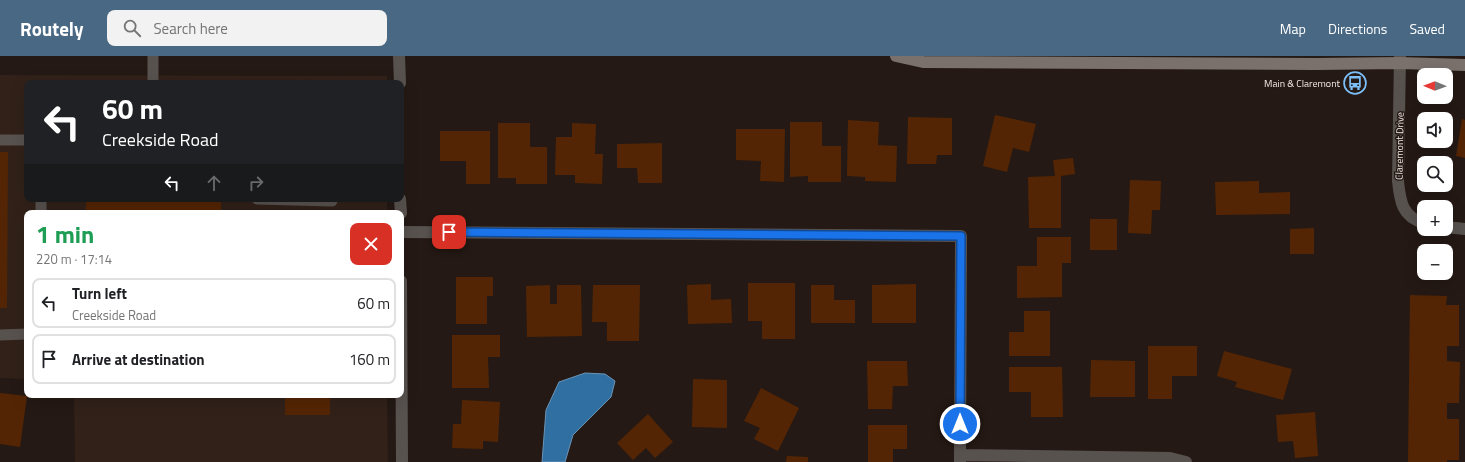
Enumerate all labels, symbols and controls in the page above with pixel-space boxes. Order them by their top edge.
search box [107,10,387,46]
text: Routely [20,14,83,43]
icon: search [121,17,143,39]
text: Search here [153,17,228,40]
text: Map [1280,18,1306,39]
text: Directions [1328,18,1387,39]
text: Saved [1409,18,1445,39]
north arrow [1417,68,1453,104]
map controls [1417,68,1453,280]
bus stop icon: Main & Claremont [1342,70,1368,96]
place label: Main & Claremont [1264,76,1340,91]
text: 60 m [102,87,163,130]
icon: left [36,96,88,148]
street label: Claremont Drive [1391,112,1408,180]
button: sound [1417,112,1453,148]
text: Creekside Road [102,126,218,153]
button: search [1417,156,1453,192]
icon: left [161,172,183,194]
icon: ahead [203,172,225,194]
icon: right [245,172,267,194]
button: + [1417,200,1453,236]
pin [432,215,466,249]
text: 1 min [36,216,94,252]
icon: arrive [438,221,460,243]
button: close [350,223,392,265]
button: − [1417,244,1453,280]
text: 220 m · 17:14 [36,249,112,269]
text: Turn left [72,282,127,305]
icon: left [38,292,60,314]
text: 60 m [357,292,390,315]
text: Creekside Road [72,305,156,325]
icon: arrive [38,348,60,370]
text: Arrive at destination [72,348,205,371]
text: 160 m [349,348,390,371]
position arrow [939,403,981,445]

